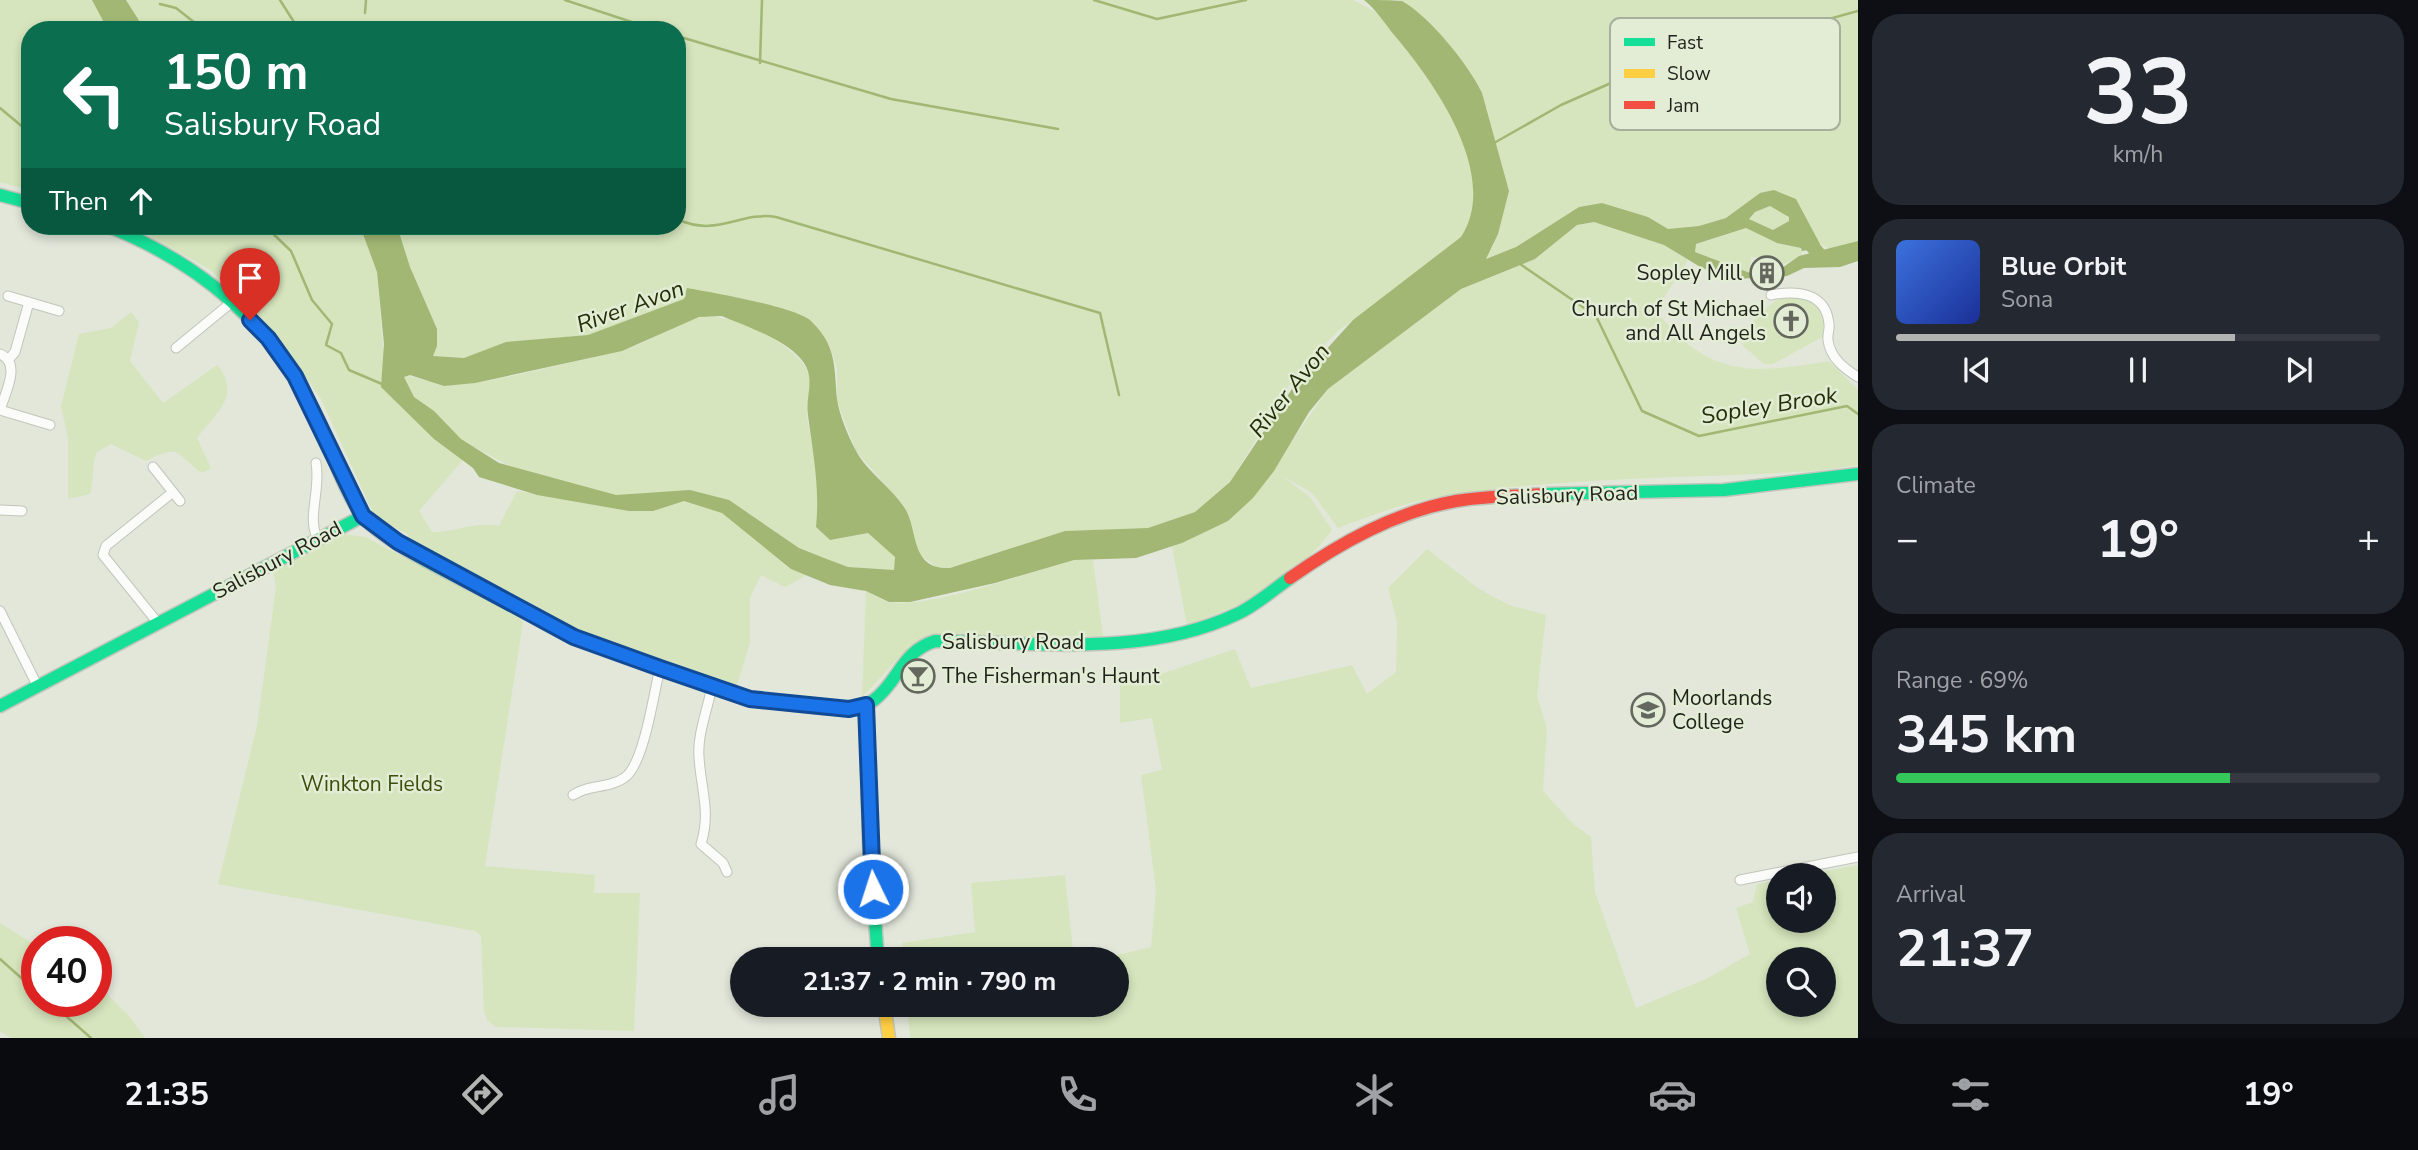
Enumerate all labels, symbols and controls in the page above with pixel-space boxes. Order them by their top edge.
legend [1610,18,1840,130]
text: Fast [1667,30,1703,56]
text: 33 [2083,31,2193,155]
text: 150 m [164,39,308,106]
icon: left [49,49,140,140]
text: Slow [1667,61,1711,87]
text: Jam [1666,93,1700,119]
text: Salisbury Road [164,103,381,146]
text: km/h [2113,139,2163,170]
icon: ahead [122,182,160,220]
text: Then [49,184,108,219]
pin [220,248,280,320]
text: Blue Orbit [2001,249,2126,284]
building icon: Sopley Mill [1748,254,1786,292]
icon: arrive [231,259,269,297]
place label: Sopley Mill [1637,259,1743,287]
water label: River Avon [572,273,688,340]
text: Sona [2001,284,2053,315]
place label: Church of St Michael and All Angels [1571,295,1767,347]
church icon: Church of St Michael and All Angels [1772,302,1810,340]
water label: River Avon [1242,337,1337,444]
icon: previous [1958,351,1996,389]
icon: pause [2119,351,2157,389]
icon: next [2280,351,2318,389]
water label: Sopley Brook [1699,379,1840,432]
text: Climate [1896,470,1976,501]
street label: Salisbury Road [1495,479,1639,511]
text: 19° [2097,504,2179,575]
street label: Salisbury Road [208,514,346,606]
text: − [1896,514,1919,565]
text: + [2357,514,2380,565]
street label: Salisbury Road [942,628,1084,656]
bar icon: The Fisherman's Haunt [899,657,937,695]
place label: The Fisherman's Haunt [942,662,1160,690]
text: Range · 69% [1896,665,2028,696]
place label: Moorlands College [1672,684,1772,736]
school or university icon: Moorlands College [1629,691,1667,729]
text: 345 km [1896,699,2077,770]
park label: Winkton Fields [301,770,443,798]
position arrow [836,852,910,926]
map controls [1766,863,1836,1017]
button: sound [1766,863,1836,933]
text: Arrival [1896,879,1965,910]
text: 21:37 [1896,913,2034,984]
speed limit sign: 40 [21,926,112,1017]
button: search [1766,947,1836,1017]
text: 21:37 · 2 min · 790 m [803,964,1056,999]
icon: directions [458,1070,507,1119]
icon: music [755,1070,804,1119]
icon: phone [1053,1070,1102,1119]
icon: climate [1350,1070,1399,1119]
icon: car [1648,1070,1697,1119]
icon: filters [1946,1070,1995,1119]
text: 21:35 [124,1073,209,1116]
text: 19° [2243,1073,2294,1116]

